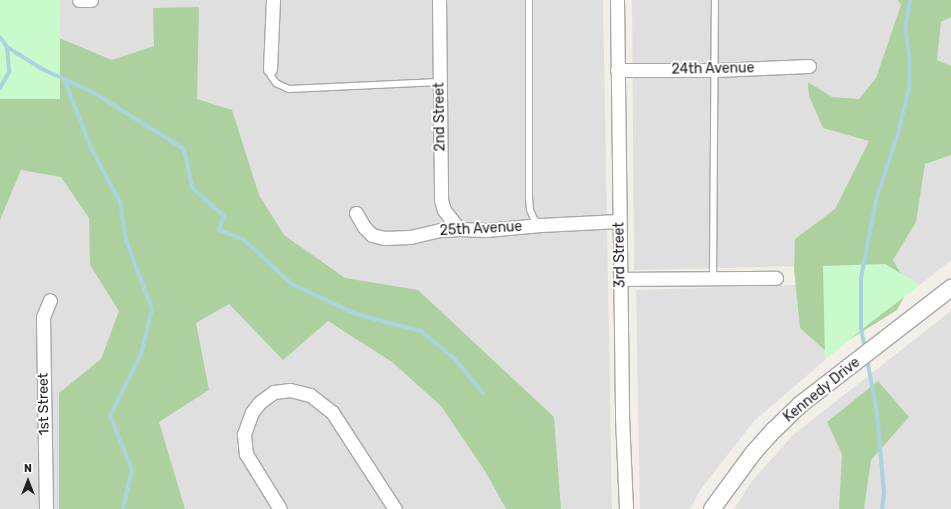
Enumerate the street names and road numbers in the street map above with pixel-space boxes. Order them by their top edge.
street label: 24th Avenue [671,60,755,78]
street label: 2nd Street [431,82,449,152]
street label: 25th Avenue [439,218,523,240]
street label: 3rd Street [611,222,629,288]
street label: Kennedy Drive [780,354,864,426]
street label: 1st Street [35,373,53,435]

